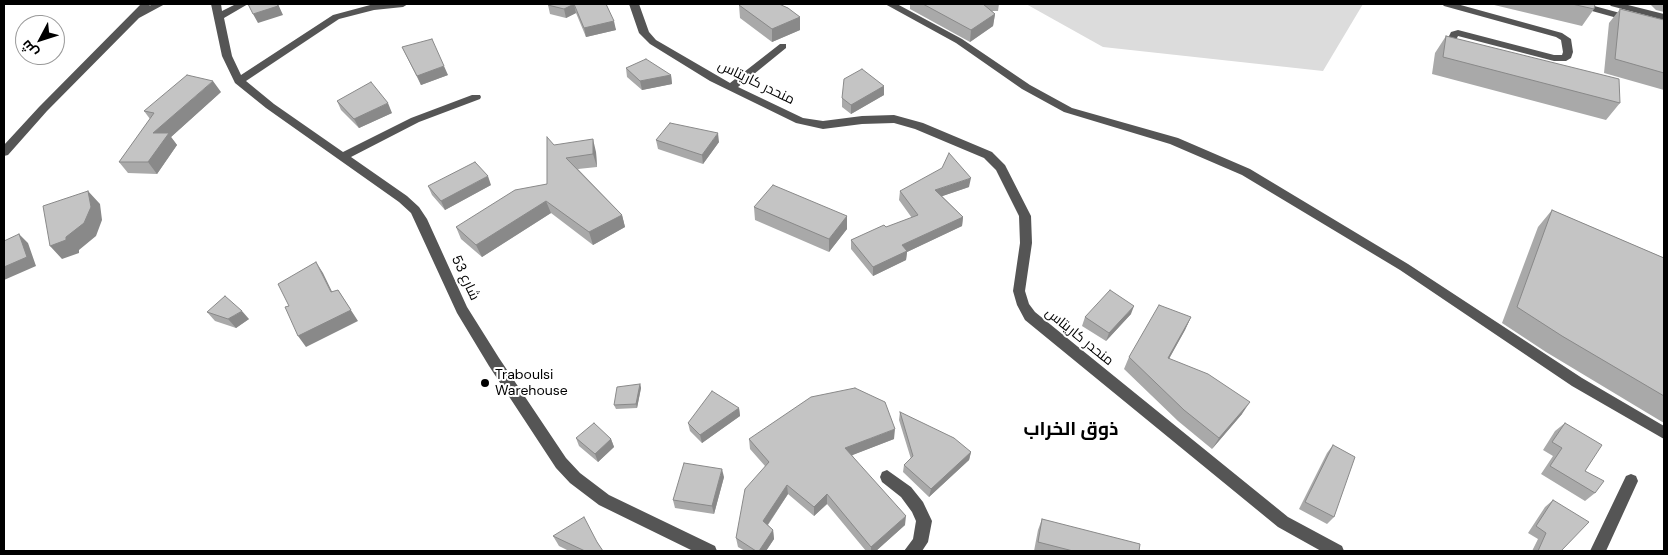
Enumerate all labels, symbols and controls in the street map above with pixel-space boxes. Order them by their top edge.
north arrow [15,15,65,65]
text: ش [17,36,42,62]
street label: منحدر كاريتاس [715,57,797,109]
street label: شارع 53 [447,253,483,303]
street label: منحدر كاريتاس [1041,304,1117,370]
place label: Traboulsi Warehouse [495,367,568,400]
marker: Traboulsi Warehouse [479,377,491,389]
district label: ذوق الخراب [1024,419,1118,441]

